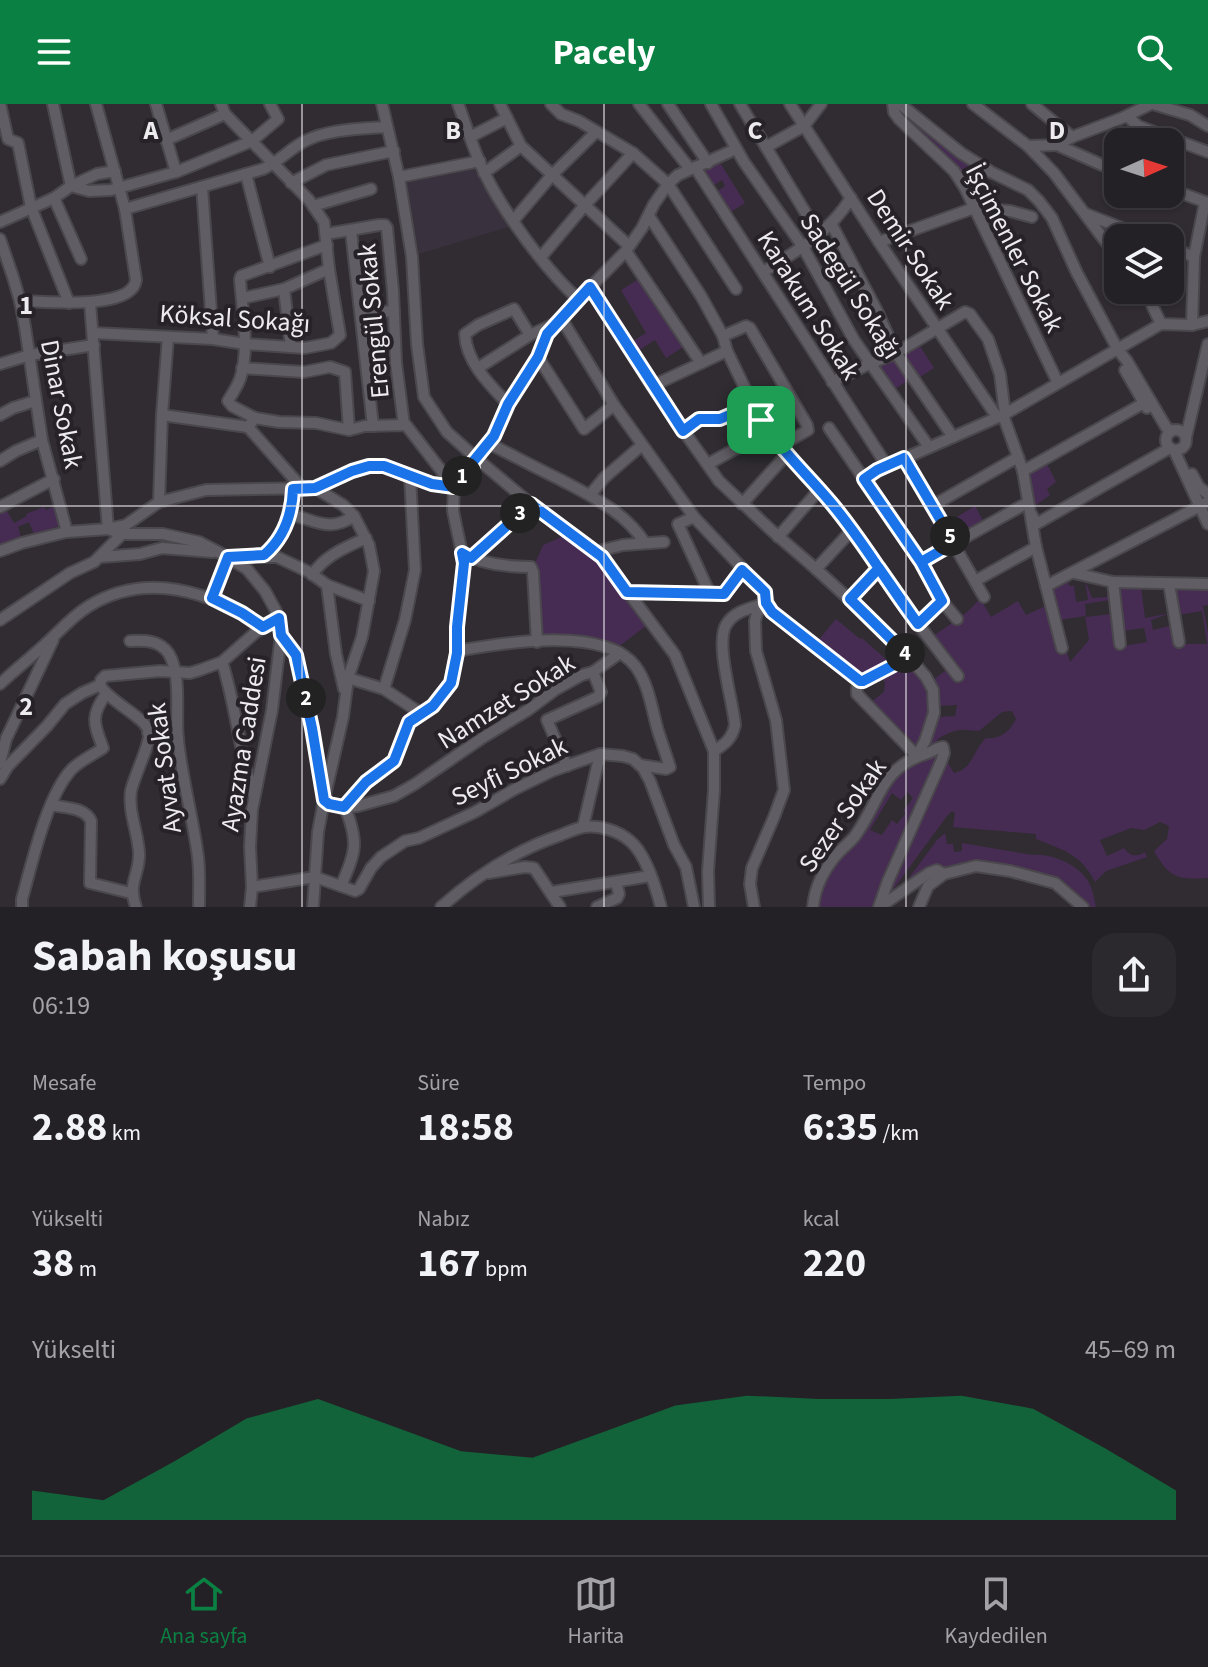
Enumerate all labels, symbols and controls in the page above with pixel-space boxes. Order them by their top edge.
text: Pacely [553,27,655,78]
icon: menu [32,30,76,74]
icon: search [1132,30,1176,74]
text: A [143,112,160,149]
text: B [445,112,461,149]
text: C [747,112,763,149]
text: D [1049,112,1065,149]
north arrow [1104,128,1184,208]
map controls [1104,128,1184,304]
street label: İşçimenler Sokak [956,157,1073,339]
street label: Demir Sokak [858,181,964,317]
street label: Sadegül Sokağı [791,206,910,367]
street label: Karakum Sokak [748,224,869,387]
button: layers [1104,224,1184,304]
street label: Erengül Sokak [348,242,399,400]
text: 1 [19,287,33,324]
street label: Köksal Sokağı [158,295,312,342]
street label: Dinar Sokak [31,337,92,472]
pin [727,386,795,454]
icon: arrive [739,398,783,442]
pin: 1 [442,456,482,496]
text: 1 [456,460,468,492]
pin: 3 [500,493,540,533]
text: 3 [514,497,526,529]
pin: 5 [930,516,970,556]
text: 5 [944,520,956,552]
pin: 4 [885,633,925,673]
text: 4 [899,637,911,669]
street label: Namzet Sokak [431,644,582,758]
street label: Ayazma Caddesi [211,654,276,834]
pin: 2 [286,678,326,718]
text: 2 [300,682,312,714]
text: 2 [19,688,33,725]
street label: Ayvat Sokak [138,701,191,835]
street label: Seyfi Sokak [445,727,574,815]
street label: Sezer Sokak [790,751,895,880]
text: Sabah koşusu [32,925,298,988]
button: share [1092,933,1176,1017]
text: 06:19 [32,987,90,1024]
text: Mesafe [32,1067,96,1099]
text: Süre [417,1067,459,1099]
text: Tempo [803,1067,866,1099]
text: 2.88 [32,1099,107,1156]
text: 18:58 [417,1099,514,1156]
text: 6:35 [803,1099,878,1156]
text: km [107,1117,141,1149]
text: /km [878,1117,919,1149]
text: Yükselti [32,1203,103,1235]
text: Nabız [417,1203,470,1235]
text: kcal [803,1203,840,1235]
text: 38 [32,1235,74,1292]
text: 167 [417,1235,481,1292]
text: 220 [803,1235,866,1292]
text: m [74,1253,97,1285]
text: bpm [481,1253,528,1285]
text: Yükselti [32,1331,116,1368]
text: 45–69 m [1085,1331,1176,1368]
tab: Ana sayfa [160,1572,247,1652]
tab: Harita [568,1572,624,1652]
tab: Kaydedilen [944,1572,1048,1652]

